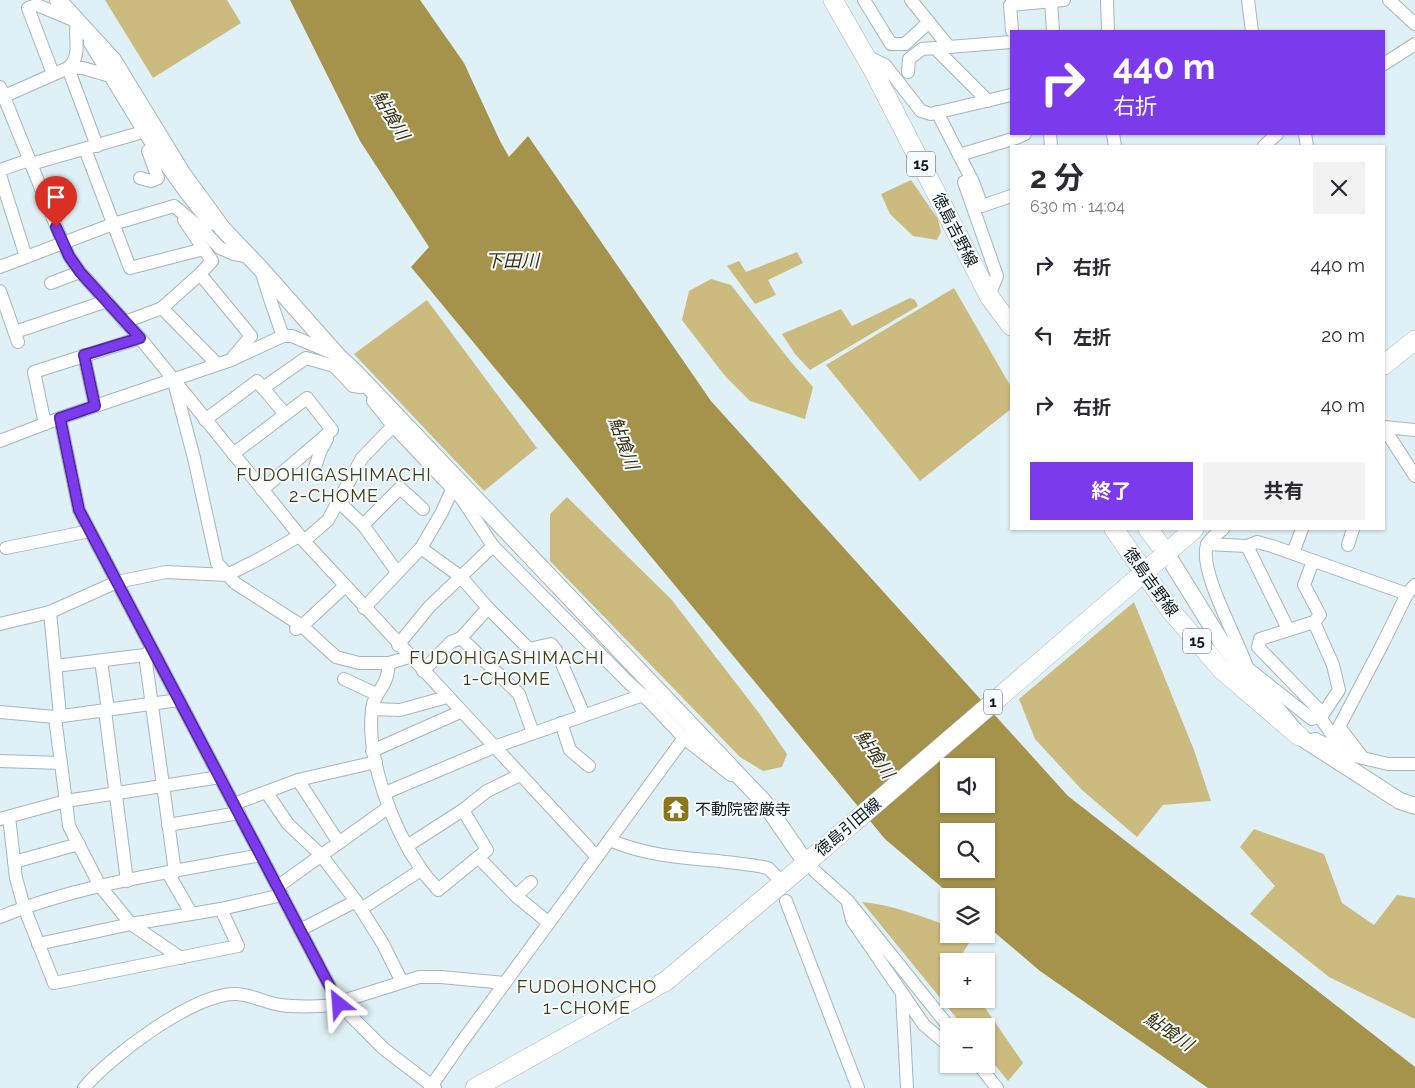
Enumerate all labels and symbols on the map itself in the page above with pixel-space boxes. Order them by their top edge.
water label: 鮎喰川 [368,86,415,145]
road number: 15 [907,152,935,176]
pin [35,176,77,227]
street label: 徳島吉野線 [928,190,982,270]
water label: 下田川 [485,250,541,271]
water label: 鮎喰川 [605,414,644,474]
district label: FUDOHIGASHIMACHI 2-CHOME [236,464,432,506]
street label: 徳島吉野線 [1120,544,1182,620]
road number: 15 [1183,628,1211,654]
district label: FUDOHIGASHIMACHI 1-CHOME [409,647,605,689]
road number: 1 [984,690,1002,714]
water label: 鮎喰川 [851,726,900,784]
temple icon: 不動院密厳寺 [661,794,691,824]
street label: 徳島引田線 [811,794,885,860]
place label: 不動院密厳寺 [695,800,791,819]
district label: FUDOHONCHO 1-CHOME [517,976,657,1018]
position arrow [312,977,364,1029]
water label: 鮎喰川 [1141,1007,1199,1056]

